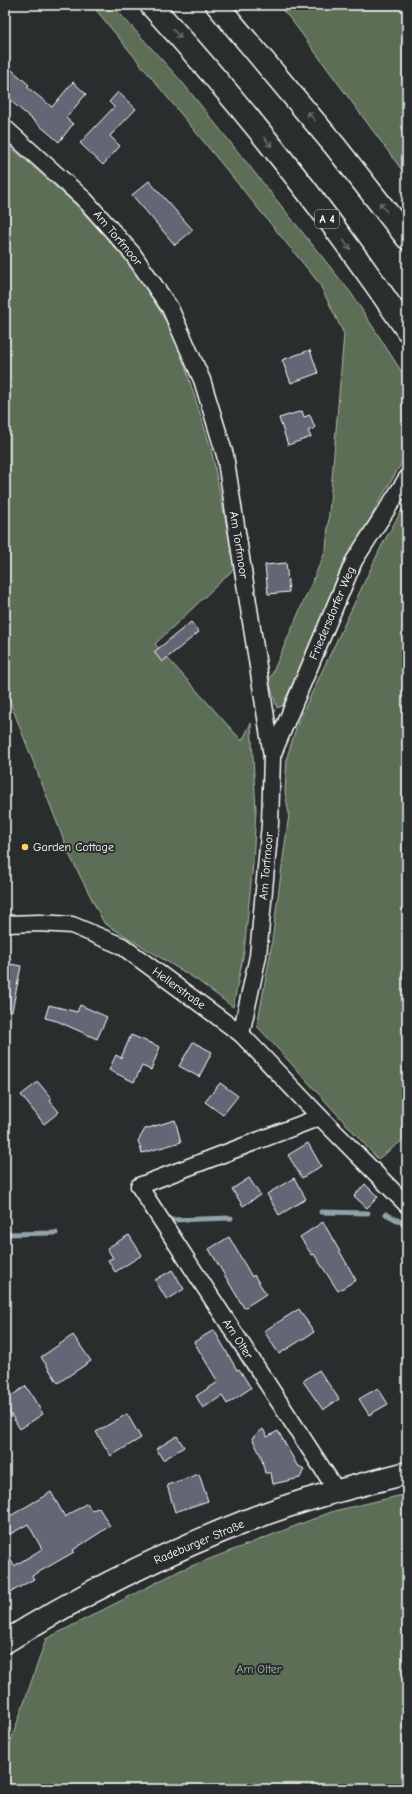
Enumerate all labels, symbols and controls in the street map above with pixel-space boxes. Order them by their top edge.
one-way arrow [173,29,182,39]
one-way arrow [306,111,315,122]
one-way arrow [263,136,272,147]
one-way arrow [379,202,387,213]
street label: Am Torfmoor [91,207,145,269]
road number: A 4 [315,210,339,228]
one-way arrow [342,240,351,251]
street label: Am Torfmoor [227,510,251,580]
street label: Friedersdorfer Weg [306,564,358,662]
street label: Am Torfmoor [256,831,276,900]
place label: Garden Cottage [33,840,114,854]
marker: Garden Cottage [20,842,30,852]
street label: Hellerstraße [150,964,208,1012]
street label: Am Olter [220,1316,256,1362]
street label: Radeburger Straße [152,1517,246,1567]
park label: Am Olter [236,1662,282,1676]

